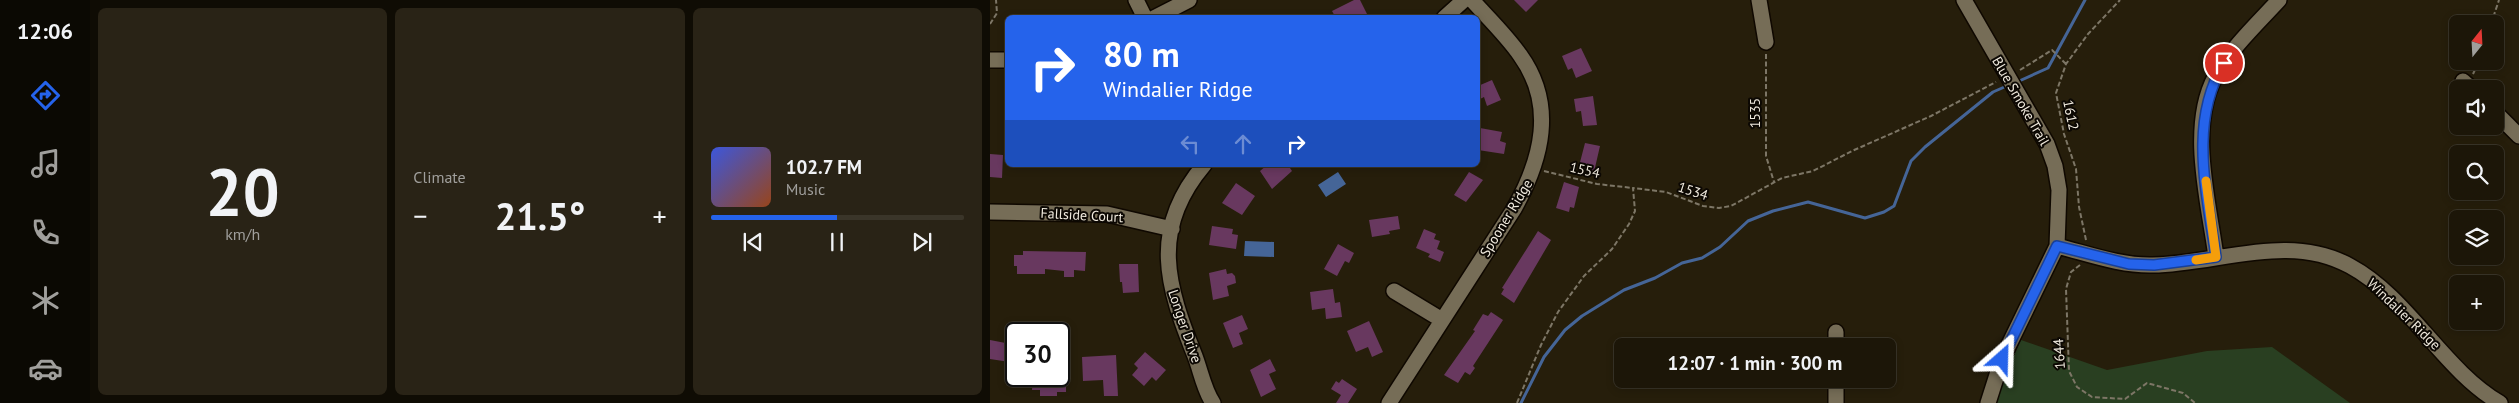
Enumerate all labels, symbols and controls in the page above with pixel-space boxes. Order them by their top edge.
north arrow [2449,15,2504,70]
map controls [2449,15,2504,330]
text: 12:06 [17,17,73,45]
text: 80 m [1103,31,1180,77]
icon: right [1020,35,1085,100]
pin [2203,42,2245,84]
icon: arrive [2210,49,2238,77]
street label: Blue Smoke Trail [1988,53,2054,149]
text: Windalier Ridge [1103,75,1253,103]
icon: directions [28,78,63,113]
button: sound [2449,80,2504,135]
street label: 1535 [1746,98,1764,128]
street label: 1612 [2059,98,2083,132]
icon: left [1176,130,1204,158]
icon: ahead [1229,130,1257,158]
icon: right [1282,130,1310,158]
button: search [2449,145,2504,200]
icon: music [28,146,63,181]
text: 20 [206,149,280,233]
text: 102.7 FM [786,155,862,179]
street label: 1554 [1568,158,1602,182]
text: Climate [413,167,466,187]
street label: Spooner Ridge [1476,176,1536,260]
street label: 1534 [1676,178,1711,204]
text: Music [786,179,825,199]
text: 21.5° [495,191,585,240]
text: − [413,197,427,234]
text: + [653,197,667,234]
street label: Fallside Court [1040,204,1124,226]
button: layers [2449,210,2504,265]
icon: phone [28,215,63,250]
text: km/h [225,224,260,244]
icon: previous [739,228,767,256]
icon: pause [823,228,851,256]
icon: next [908,228,936,256]
street label: Windalier Ridge [2364,274,2444,354]
button: + [2449,275,2504,330]
icon: climate [28,283,63,318]
street label: Longer Drive [1164,287,1206,365]
speed limit sign: 30 [1005,322,1070,387]
position arrow [1975,332,2027,384]
street label: 1644 [2049,338,2069,370]
icon: car [28,351,63,386]
text: 12:07 · 1 min · 300 m [1668,351,1842,375]

